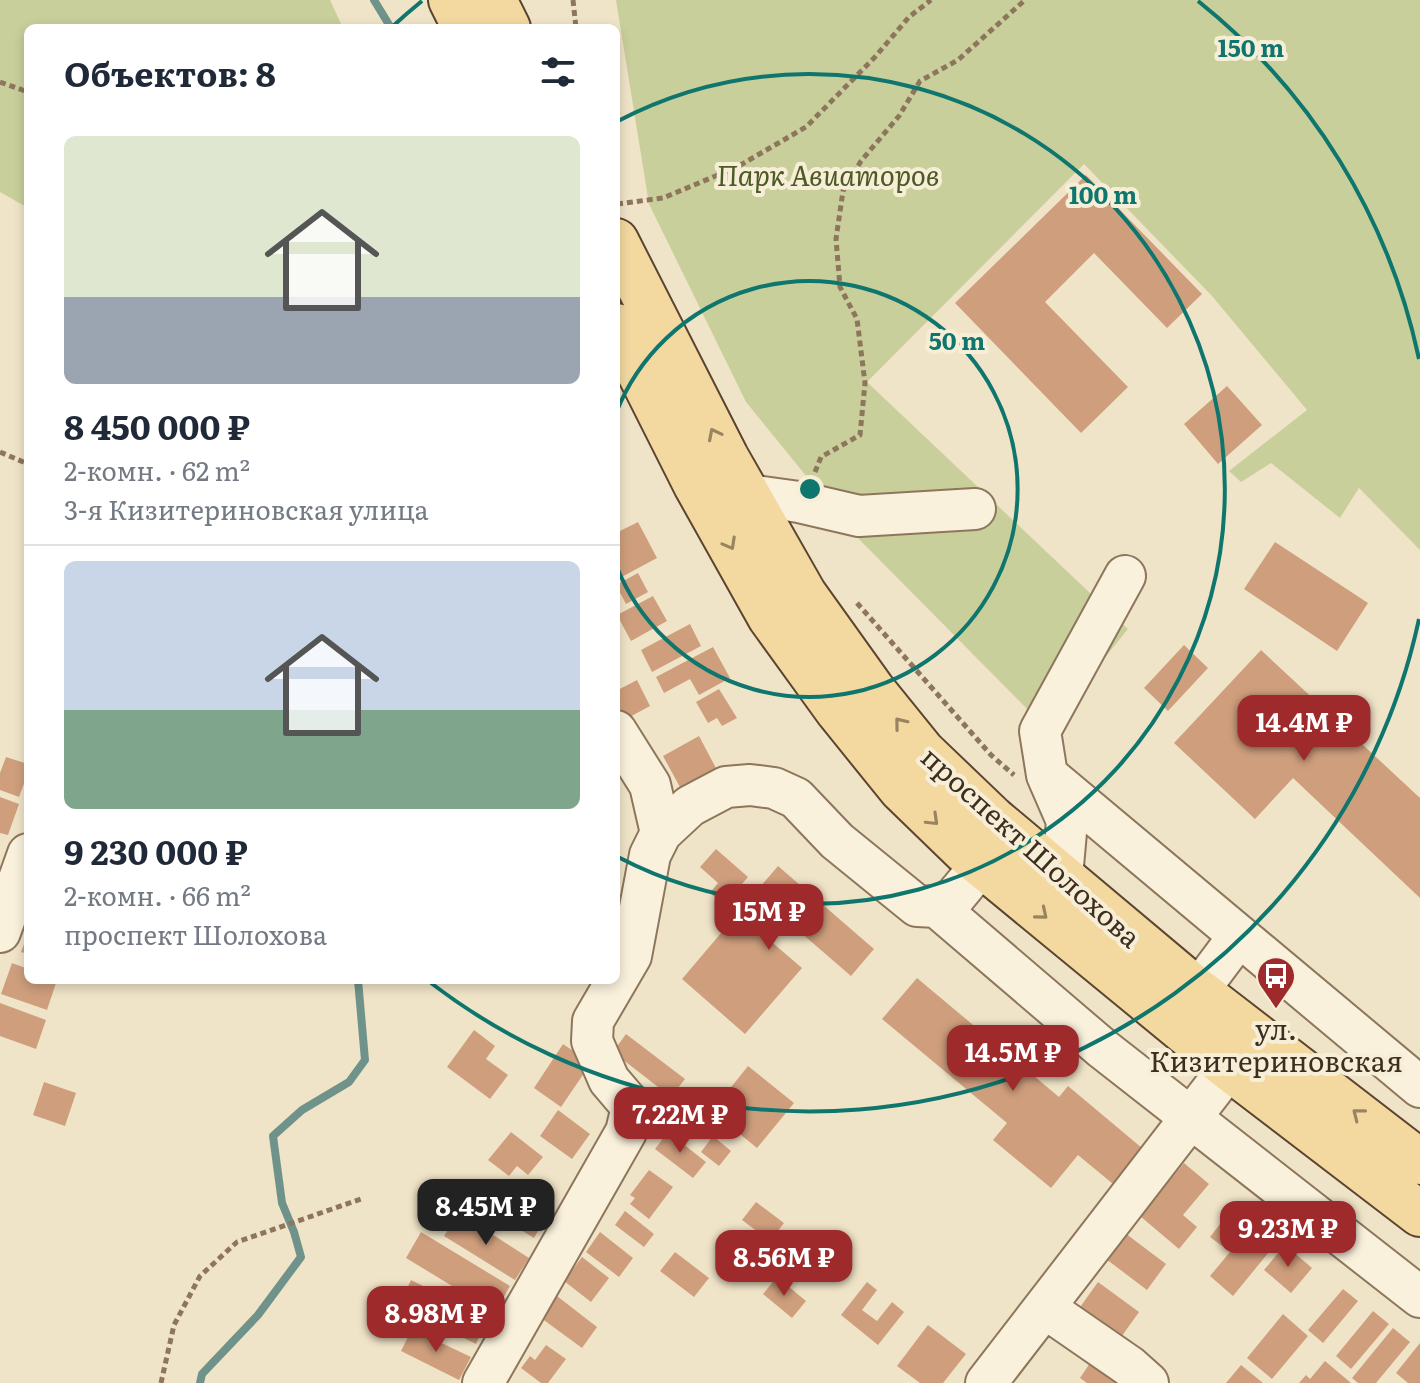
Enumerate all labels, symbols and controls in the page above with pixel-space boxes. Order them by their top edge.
text: 150 m [1218,29,1284,64]
text: Объектов: 8 [64,47,276,97]
icon: filters [536,50,580,94]
park label: Парк Авиаторов [717,153,939,195]
text: 100 m [1069,176,1137,211]
icon: home [250,188,394,332]
text: 50 m [929,322,985,357]
text: 8 450 000 ₽ [64,400,250,450]
one-way arrow [709,428,724,443]
text: 2-комн. · 62 m² [64,450,250,489]
centre of rings [796,475,824,503]
text: 3-я Кизитериновская улица [64,489,429,528]
one-way arrow [720,536,736,550]
icon: home [250,613,394,757]
pin: 14.4M ₽ [1230,695,1378,763]
text: 14.4M ₽ [1255,701,1353,740]
one-way arrow [895,717,909,732]
street label: проспект Шолохова [913,736,1151,956]
one-way arrow [924,811,938,826]
text: 9 230 000 ₽ [64,825,248,875]
text: 2-комн. · 66 m² [64,875,251,914]
pin: 15M ₽ [713,884,825,952]
text: 15M ₽ [732,890,806,929]
one-way arrow [1033,904,1047,919]
text: проспект Шолохова [64,914,327,953]
bus stop icon: ул. Кизитериновская [1255,955,1297,1010]
place label: ул. Кизитериновская [1149,1007,1403,1081]
pin: 14.5M ₽ [939,1025,1087,1093]
text: 14.5M ₽ [965,1031,1061,1070]
pin: 7.22M ₽ [606,1087,754,1155]
text: 7.22M ₽ [632,1093,728,1132]
one-way arrow [1352,1110,1367,1124]
pin: 8.45M ₽ [412,1179,560,1247]
text: 8.45M ₽ [435,1185,537,1224]
pin: 9.23M ₽ [1214,1201,1362,1269]
text: 9.23M ₽ [1238,1207,1338,1246]
pin: 8.56M ₽ [710,1230,858,1298]
text: 8.56M ₽ [733,1236,835,1275]
pin: 8.98M ₽ [362,1286,510,1354]
text: 8.98M ₽ [385,1292,487,1331]

